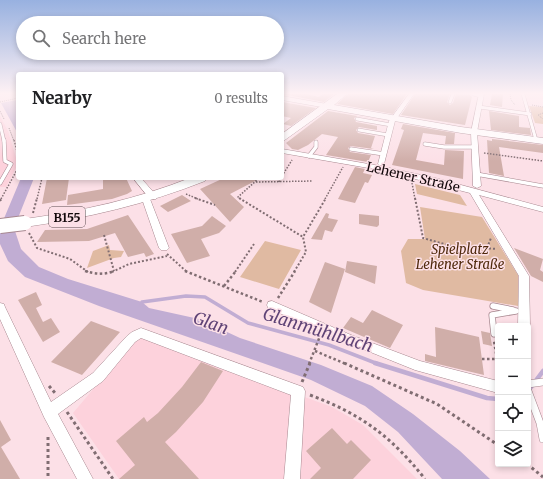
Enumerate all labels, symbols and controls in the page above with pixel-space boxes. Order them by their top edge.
search box [16,16,284,60]
icon: search [30,27,52,49]
text: Search here [62,29,146,48]
text: Nearby [32,87,92,109]
text: 0 results [214,90,268,107]
street label: Lehener Straße [365,158,462,196]
road number: B155 [49,207,85,227]
park label: Spielplatz Lehener Straße [416,241,505,273]
water label: Glanmühlbach [260,303,376,357]
water label: Glan [190,307,232,339]
map controls [495,323,531,467]
button: + [495,323,531,359]
button: − [495,359,531,395]
button: locate [495,395,531,431]
button: layers [495,431,531,467]

